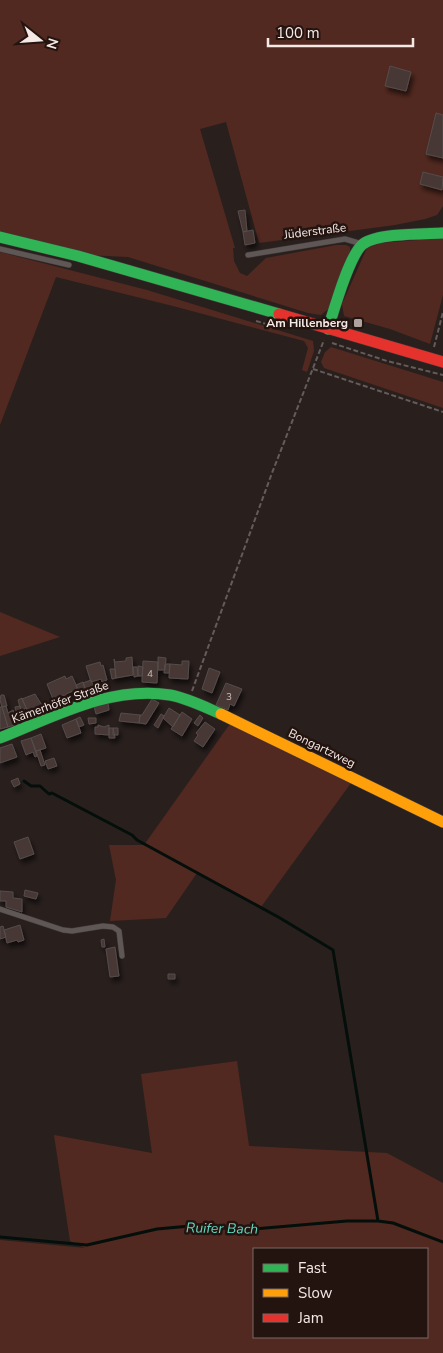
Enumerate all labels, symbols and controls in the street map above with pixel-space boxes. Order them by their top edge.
north arrow [15,15,65,65]
scale bar [268,15,413,47]
text: 100 m [276,23,320,43]
text: N [41,36,63,51]
street label: Jüderstraße [282,219,347,243]
place label: Am Hillenberg [266,315,348,331]
marker: Am Hillenberg [352,317,364,329]
house number: 4 [147,667,153,681]
street label: Kämerhöfer Straße [9,677,111,727]
house number: 3 [226,690,232,704]
street label: Bongartzweg [286,725,358,771]
water label: Ruifer Bach [186,1218,258,1239]
legend [253,1248,428,1338]
text: Fast [298,1258,327,1278]
text: Slow [298,1283,333,1303]
text: Jam [297,1308,324,1328]

